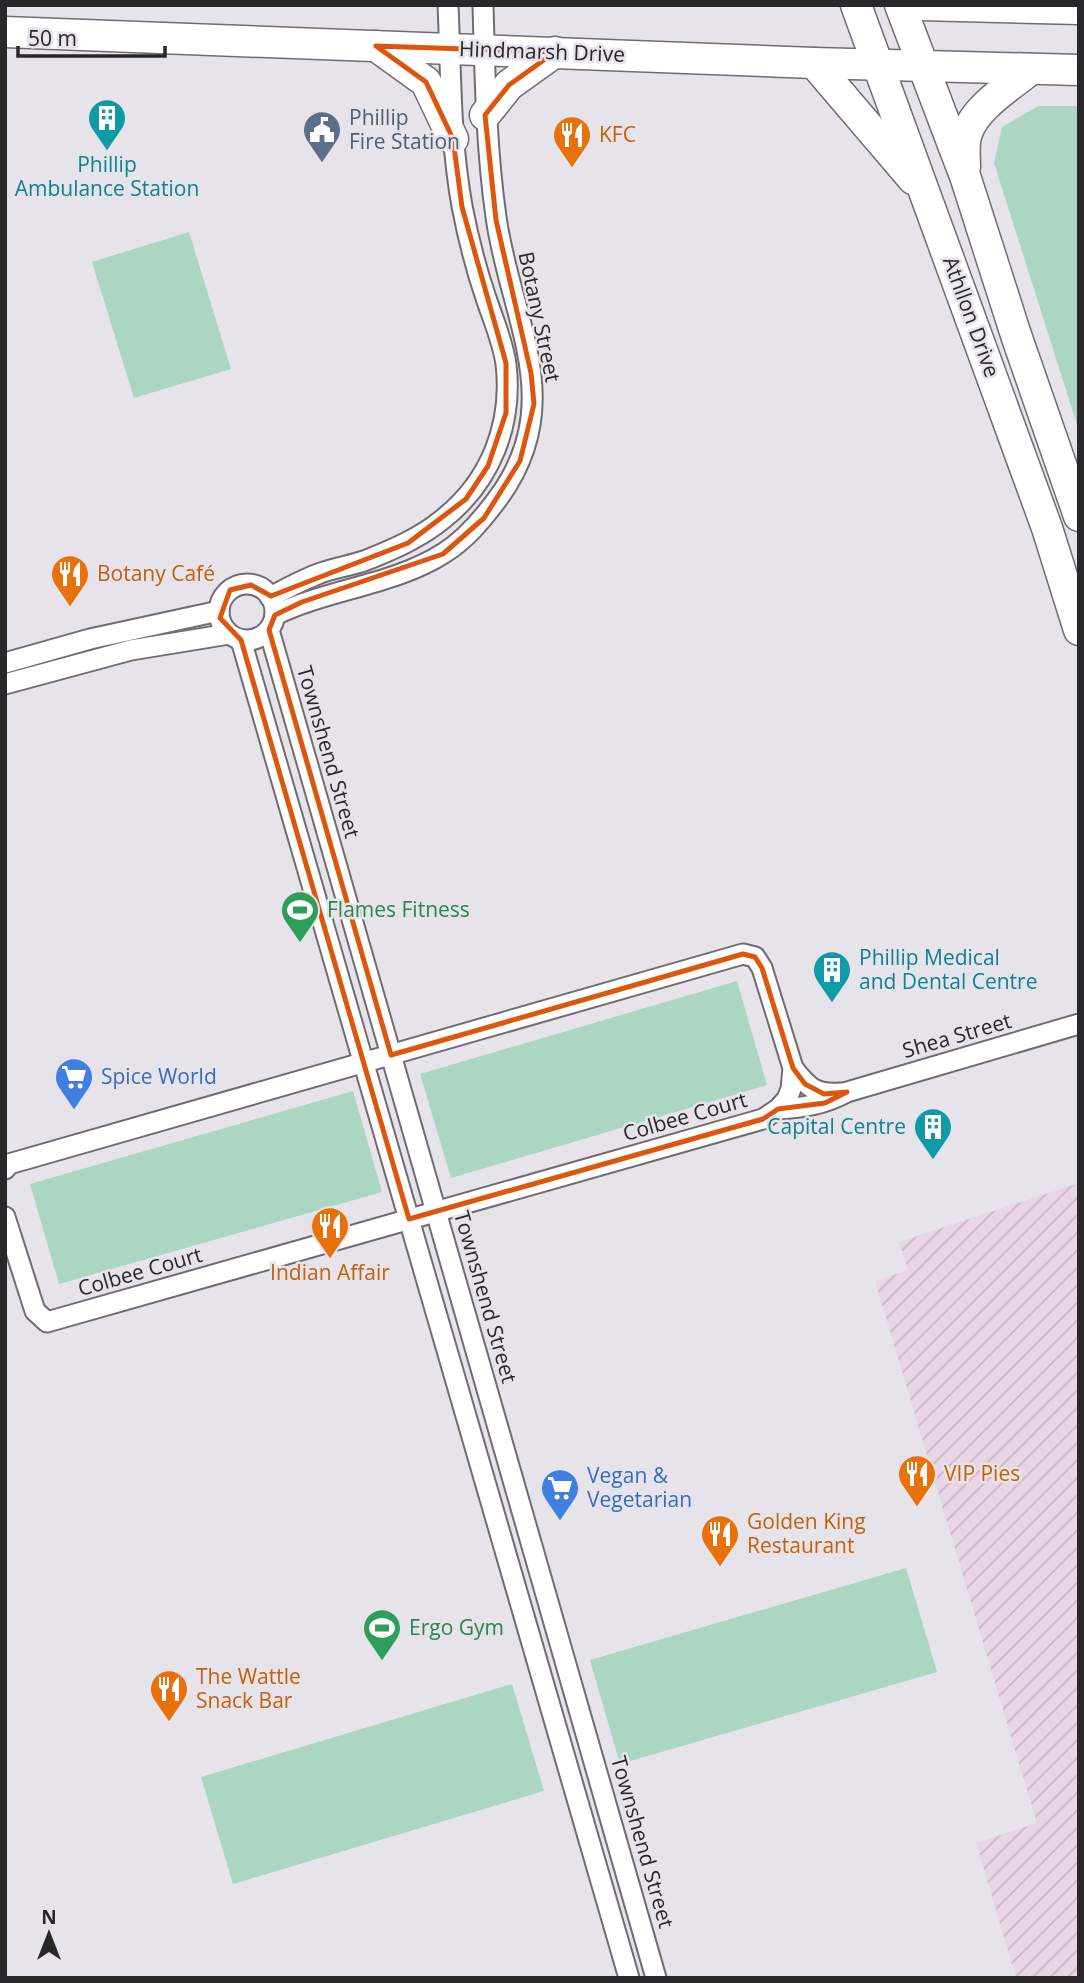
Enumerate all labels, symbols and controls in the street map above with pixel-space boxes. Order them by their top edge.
scale bar [18,14,164,58]
text: 50 m [28,24,77,52]
street label: Hindmarsh Drive [459,34,625,68]
building icon: Phillip Ambulance Station [86,97,128,152]
place label: Phillip Fire Station [349,103,460,155]
public building icon: Phillip Fire Station [301,109,343,164]
restaurant icon: KFC [551,114,593,169]
place label: KFC [599,120,636,148]
place label: Phillip Ambulance Station [15,150,199,202]
street label: Botany Street [512,249,567,385]
street label: Athllon Drive [937,252,1007,381]
restaurant icon: Botany Café [49,553,91,608]
place label: Botany Café [97,559,215,587]
street label: Townshend Street [291,662,367,841]
sports icon: Flames Fitness [279,889,321,944]
place label: Flames Fitness [327,895,470,923]
place label: Phillip Medical and Dental Centre [859,943,1037,995]
building icon: Phillip Medical and Dental Centre [811,949,853,1004]
street label: Shea Street [899,1006,1014,1064]
supermarket icon: Spice World [53,1056,95,1111]
place label: Spice World [101,1062,217,1090]
street label: Colbee Court [619,1085,750,1147]
building icon: Capital Centre [912,1106,954,1161]
place label: Capital Centre [767,1112,906,1140]
restaurant icon: Indian Affair [309,1205,351,1260]
street label: Townshend Street [448,1207,524,1386]
street label: Colbee Court [74,1240,205,1302]
place label: Indian Affair [270,1258,390,1286]
restaurant icon: VIP Pies [896,1453,938,1508]
place label: VIP Pies [944,1459,1020,1487]
place label: Vegan & Vegetarian [587,1461,692,1513]
supermarket icon: Vegan & Vegetarian [539,1467,581,1522]
place label: Golden King Restaurant [747,1507,866,1559]
restaurant icon: Golden King Restaurant [699,1513,741,1568]
sports icon: Ergo Gym [361,1607,403,1662]
place label: Ergo Gym [409,1613,504,1641]
place label: The Wattle Snack Bar [196,1662,301,1714]
restaurant icon: The Wattle Snack Bar [148,1668,190,1723]
street label: Townshend Street [605,1752,681,1931]
north arrow [14,1899,84,1969]
text: N [41,1904,57,1930]

